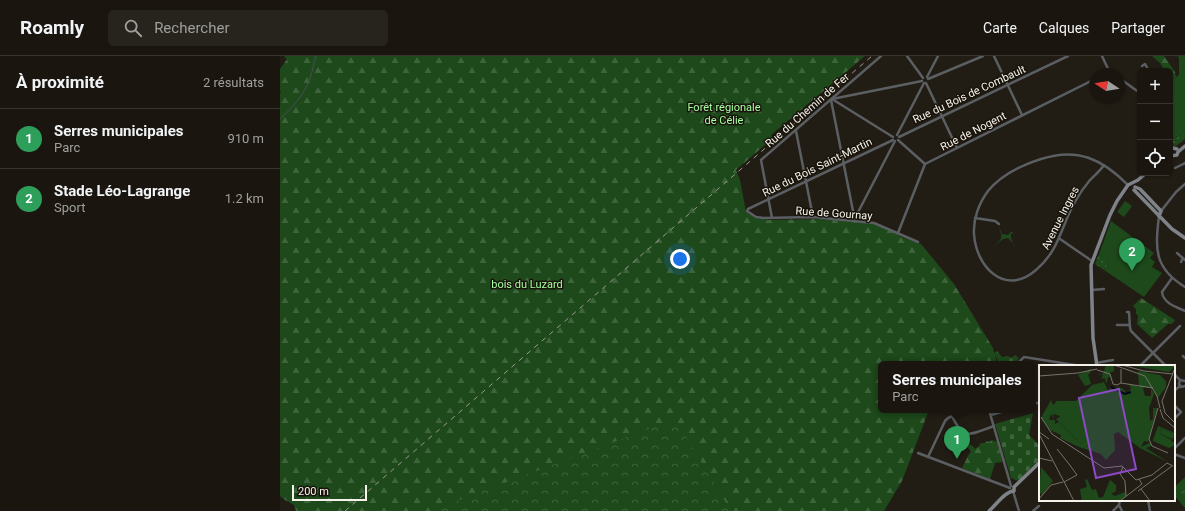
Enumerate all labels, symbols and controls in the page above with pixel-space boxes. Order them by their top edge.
search box [108,10,388,46]
text: Roamly [20,16,84,39]
icon: search [122,17,144,39]
text: Rechercher [154,19,229,37]
text: Carte [983,20,1017,36]
text: Calques [1039,20,1089,36]
text: Partager [1111,20,1165,36]
street label: Rue du Bois de Combault [911,62,1028,126]
north arrow [1089,68,1125,104]
map controls [1137,68,1173,176]
button: + [1137,68,1173,104]
street label: Rue du Chemin de Fer [763,70,852,150]
text: À proximité [16,72,104,92]
text: 2 résultats [203,75,264,90]
park label: Forêt régionale de Célie [687,101,761,127]
button: − [1137,104,1173,140]
street label: Rue de Nogent [938,109,1009,154]
text: Serres municipales [54,122,184,140]
text: 1 [25,131,33,146]
text: 910 m [227,131,264,146]
street label: Rue du Bois Saint-Martin [760,135,874,200]
text: Parc [54,140,80,155]
button: locate [1137,140,1173,176]
text: Stade Léo-Lagrange [54,182,190,200]
street label: Avenue Ingres [1039,184,1082,252]
text: 2 [25,191,33,206]
text: 1.2 km [225,191,264,206]
text: Sport [54,200,85,215]
street label: Rue de Gournay [795,204,874,223]
pin: 2 [1119,238,1145,271]
your location [670,249,690,269]
park label: bois du Luzard [491,278,563,291]
popup [878,361,1036,413]
inset map [1039,365,1175,501]
text: Serres municipales [892,371,1022,389]
text: Parc [892,389,919,404]
pin: 1 [944,426,970,459]
scale bar [292,483,367,502]
text: 200 m [298,485,329,498]

